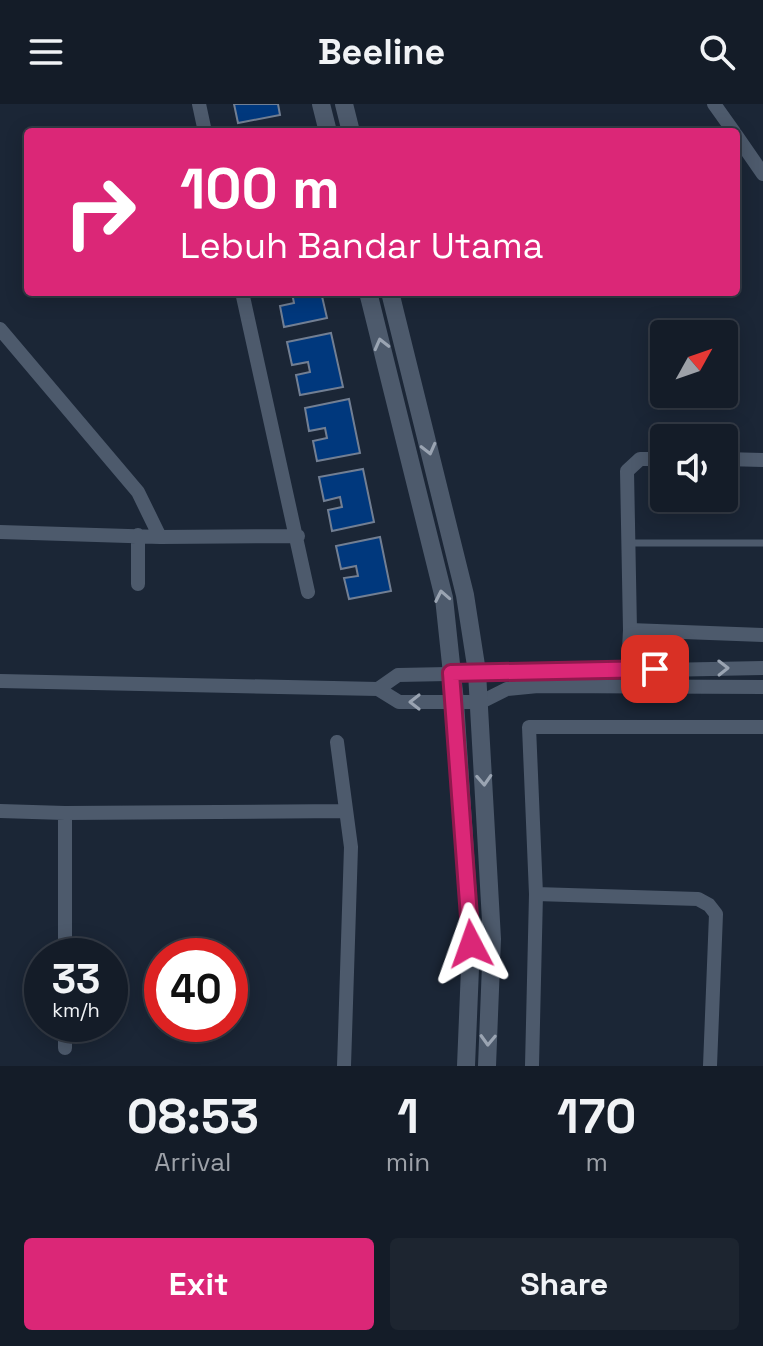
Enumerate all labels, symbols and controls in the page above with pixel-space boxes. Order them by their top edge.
text: Beeline [318,29,445,75]
icon: menu [24,30,68,74]
icon: search [695,30,739,74]
text: 100 m [180,153,340,224]
icon: right [48,160,152,264]
text: Lebuh Bandar Utama [180,223,543,269]
north arrow [650,320,738,408]
map controls [650,320,738,512]
one-way arrow [373,337,390,351]
button: sound [650,424,738,512]
one-way arrow [420,442,437,456]
one-way arrow [435,589,452,603]
pin [621,635,689,703]
icon: arrive [633,647,677,691]
one-way arrow [717,659,730,677]
one-way arrow [408,693,421,711]
one-way arrow [476,774,493,787]
position arrow [429,902,513,986]
speed limit sign: 40 [144,938,248,1042]
text: 33 [52,954,100,1005]
text: km/h [52,997,100,1023]
one-way arrow [480,1034,497,1047]
text: 08:53 [127,1086,259,1147]
text: 1 [397,1086,419,1147]
text: 170 [557,1086,636,1147]
text: Arrival [154,1145,231,1179]
text: min [386,1145,430,1179]
text: m [585,1145,608,1179]
button: Exit [24,1238,374,1330]
button: Share [390,1238,739,1330]

